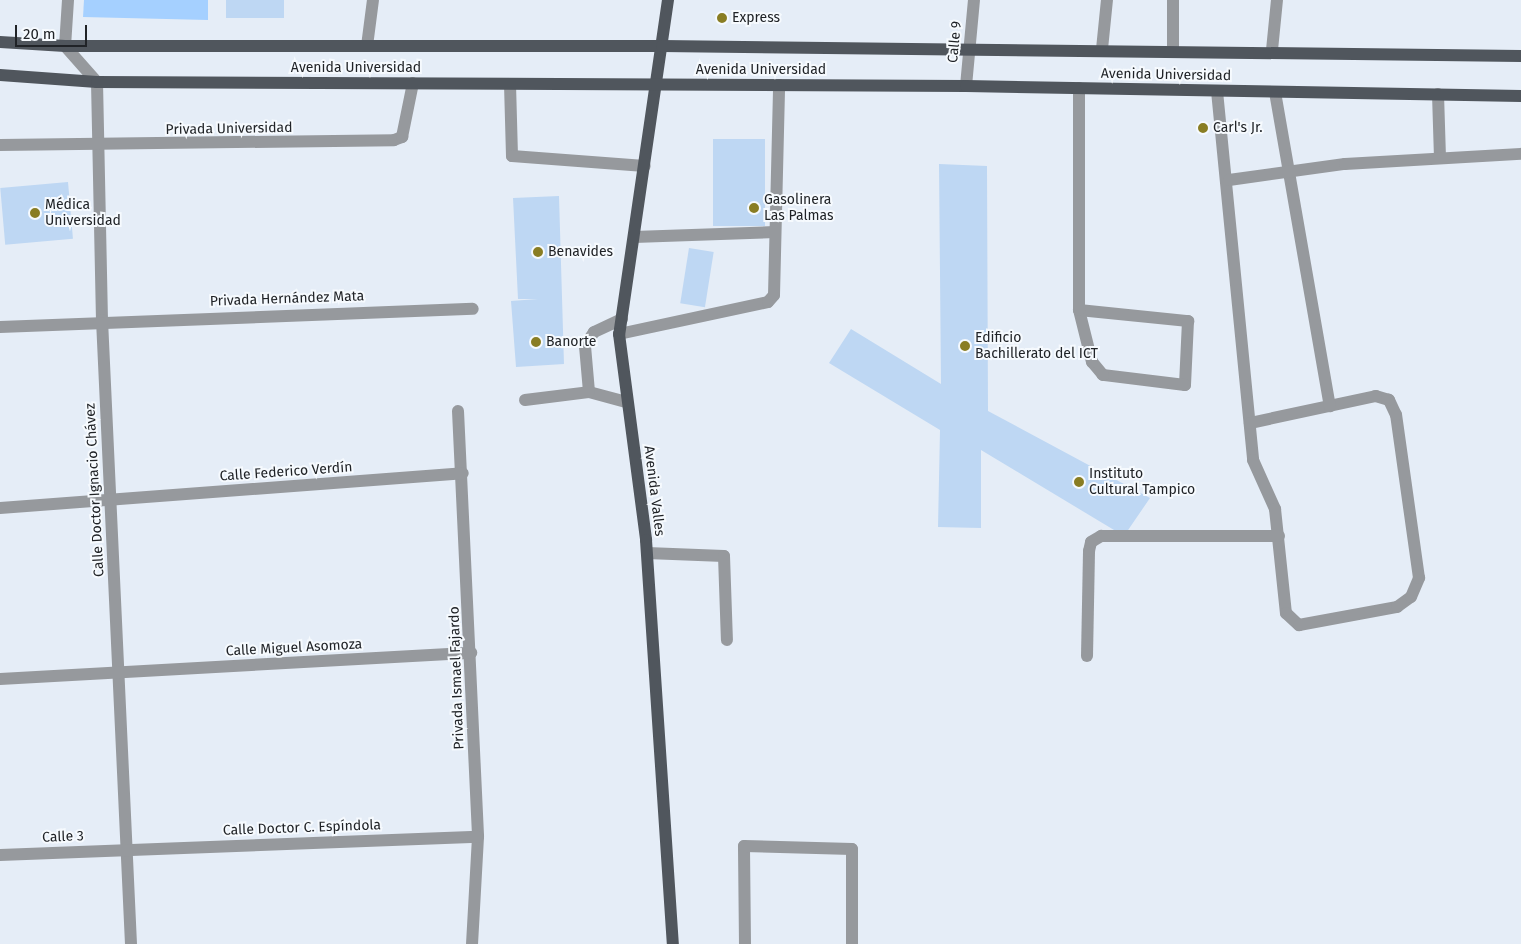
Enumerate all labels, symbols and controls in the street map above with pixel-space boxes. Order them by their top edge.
place label: Express [732,10,780,26]
marker: Express [716,12,728,24]
scale bar [18,15,90,47]
street label: Calle 9 [945,20,965,64]
text: 20 m [23,25,56,43]
street label: Avenida Universidad [291,60,421,76]
street label: Avenida Universidad [696,62,826,78]
street label: Avenida Universidad [1101,65,1231,85]
street label: Privada Universidad [165,119,293,139]
place label: Carl's Jr. [1213,120,1263,136]
marker: Carl's Jr. [1197,122,1209,134]
place label: Gasolinera Las Palmas [764,192,834,224]
place label: Médica Universidad [45,197,121,230]
marker: Gasolinera Las Palmas [748,202,760,214]
marker: Médica Universidad [29,207,41,219]
place label: Benavides [548,244,613,260]
marker: Benavides [532,246,544,258]
street label: Privada Hernández Mata [209,288,365,310]
place label: Edificio Bachillerato del ICT [975,330,1098,362]
place label: Banorte [546,334,596,350]
marker: Banorte [530,336,542,348]
marker: Edificio Bachillerato del ICT [959,340,971,352]
street label: Calle Doctor Ignacio Chávez [82,403,108,577]
street label: Avenida Valles [640,445,668,537]
street label: Calle Federico Verdín [219,459,353,485]
place label: Instituto Cultural Tampico [1089,466,1195,498]
marker: Instituto Cultural Tampico [1073,476,1085,488]
street label: Privada Ismael Fajardo [446,606,468,750]
street label: Calle Miguel Asomoza [225,636,363,660]
street label: Calle Doctor C. Espíndola [223,817,381,839]
street label: Calle 3 [42,828,84,846]

